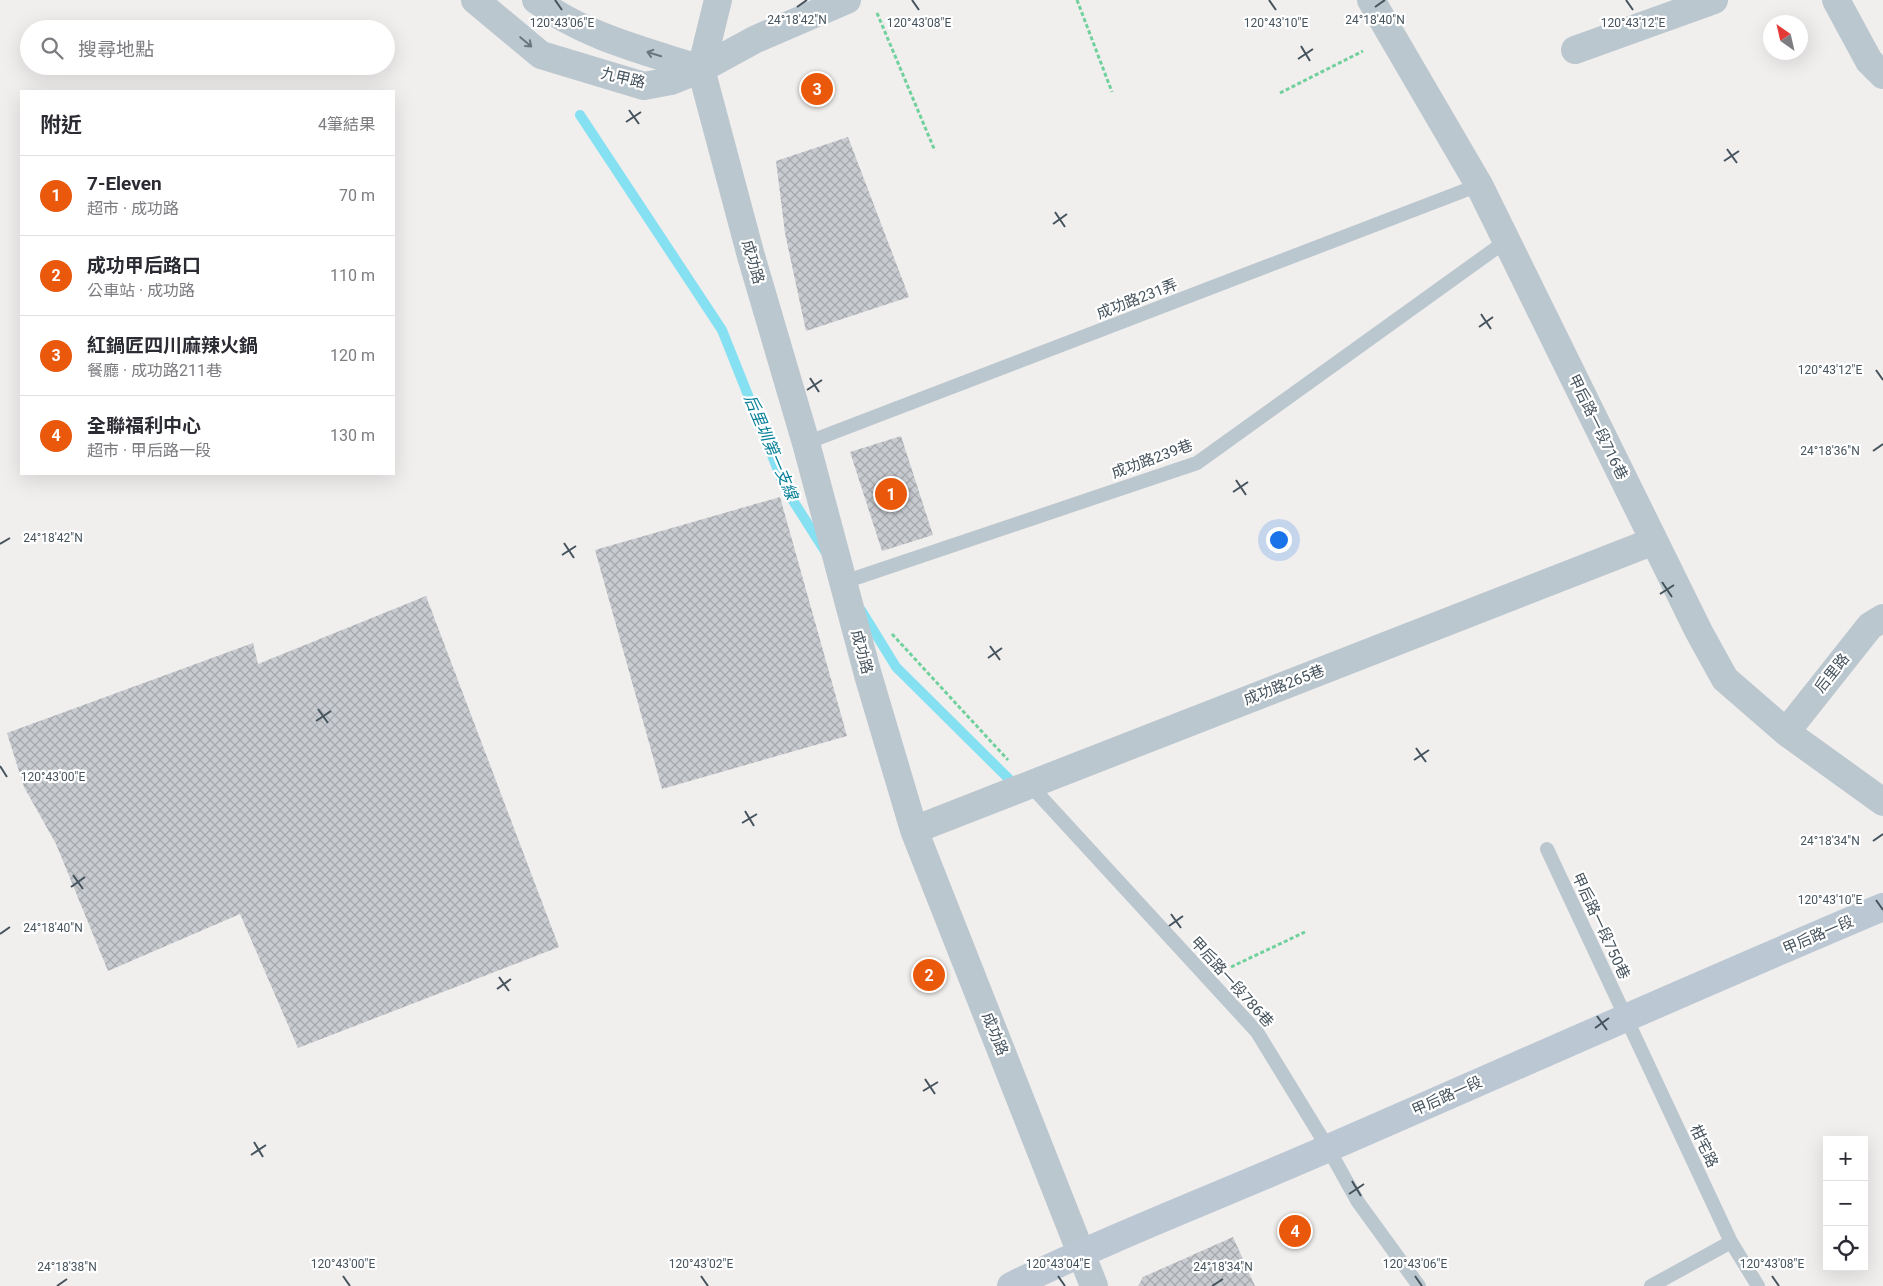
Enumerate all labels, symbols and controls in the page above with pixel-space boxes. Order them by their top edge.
text: 24°18'42"N [767,13,827,27]
text: 24°18'40"N [1345,13,1405,27]
north arrow [1763,15,1808,60]
text: 120°43'06"E [530,16,594,30]
text: 120°43'08"E [887,16,951,30]
text: 120°43'10"E [1244,16,1308,30]
text: 120°43'12"E [1601,16,1665,30]
search box [20,20,395,75]
icon: search [38,34,66,62]
one-way arrow [519,37,532,48]
text: 搜尋地點 [78,38,154,61]
one-way arrow [646,49,662,59]
street label: 九甲路 [599,64,647,92]
pin: 3 [801,70,833,108]
text: 附近 [40,113,82,137]
text: 4筆結果 [318,115,375,134]
text: 7-Eleven [87,172,162,195]
text: 1 [51,186,61,205]
text: 70 m [339,186,375,205]
text: 超市 · 成功路 [87,199,179,218]
street label: 成功路 [738,238,768,286]
text: 成功甲后路口 [87,254,201,277]
text: 2 [51,266,61,285]
text: 110 m [330,266,375,285]
street label: 成功路231弄 [1094,275,1180,323]
text: 公車站 · 成功路 [87,281,195,300]
text: 紅鍋匠四川麻辣火鍋 [87,334,258,357]
text: 3 [51,346,61,365]
text: 120 m [330,346,375,365]
text: 餐廳 · 成功路211巷 [87,361,222,380]
text: 120°43'12"E [1798,363,1862,377]
street label: 甲后路一段716巷 [1565,371,1631,483]
water label: 后里圳第一支線 [740,392,802,504]
text: 全聯福利中心 [87,414,201,437]
text: 4 [51,426,61,445]
text: 130 m [330,426,375,445]
street label: 成功路239巷 [1109,436,1195,482]
text: 超市 · 甲后路一段 [87,441,211,460]
text: 24°18'36"N [1800,444,1860,458]
pin: 1 [875,475,907,513]
your location [1266,527,1292,553]
text: 24°18'42"N [23,531,83,545]
street label: 成功路 [847,628,877,676]
street label: 后里路 [1811,650,1853,696]
street label: 成功路265巷 [1241,661,1327,709]
text: 120°43'00"E [21,770,85,784]
text: 24°18'34"N [1800,834,1860,848]
street label: 甲后路一段750巷 [1568,870,1634,982]
text: 120°43'10"E [1798,893,1862,907]
street label: 甲后路一段 [1780,912,1856,958]
text: 24°18'40"N [23,921,83,935]
street label: 甲后路一段786巷 [1187,933,1277,1031]
pin: 2 [913,956,945,994]
street label: 成功路 [978,1010,1012,1058]
street label: 甲后路一段 [1409,1073,1485,1119]
street label: 柑宅路 [1686,1122,1722,1170]
map controls [1823,1136,1868,1271]
button: + [1823,1136,1868,1181]
button: − [1823,1181,1868,1226]
pin: 4 [1279,1212,1311,1250]
button: locate [1823,1226,1868,1271]
text: 120°43'00"E [311,1257,375,1271]
text: 120°43'02"E [669,1257,733,1271]
text: 120°43'04"E [1026,1257,1090,1271]
text: 120°43'06"E [1383,1257,1447,1271]
text: 120°43'08"E [1740,1257,1804,1271]
text: 24°18'38"N [37,1260,97,1274]
text: 24°18'34"N [1193,1260,1253,1274]

